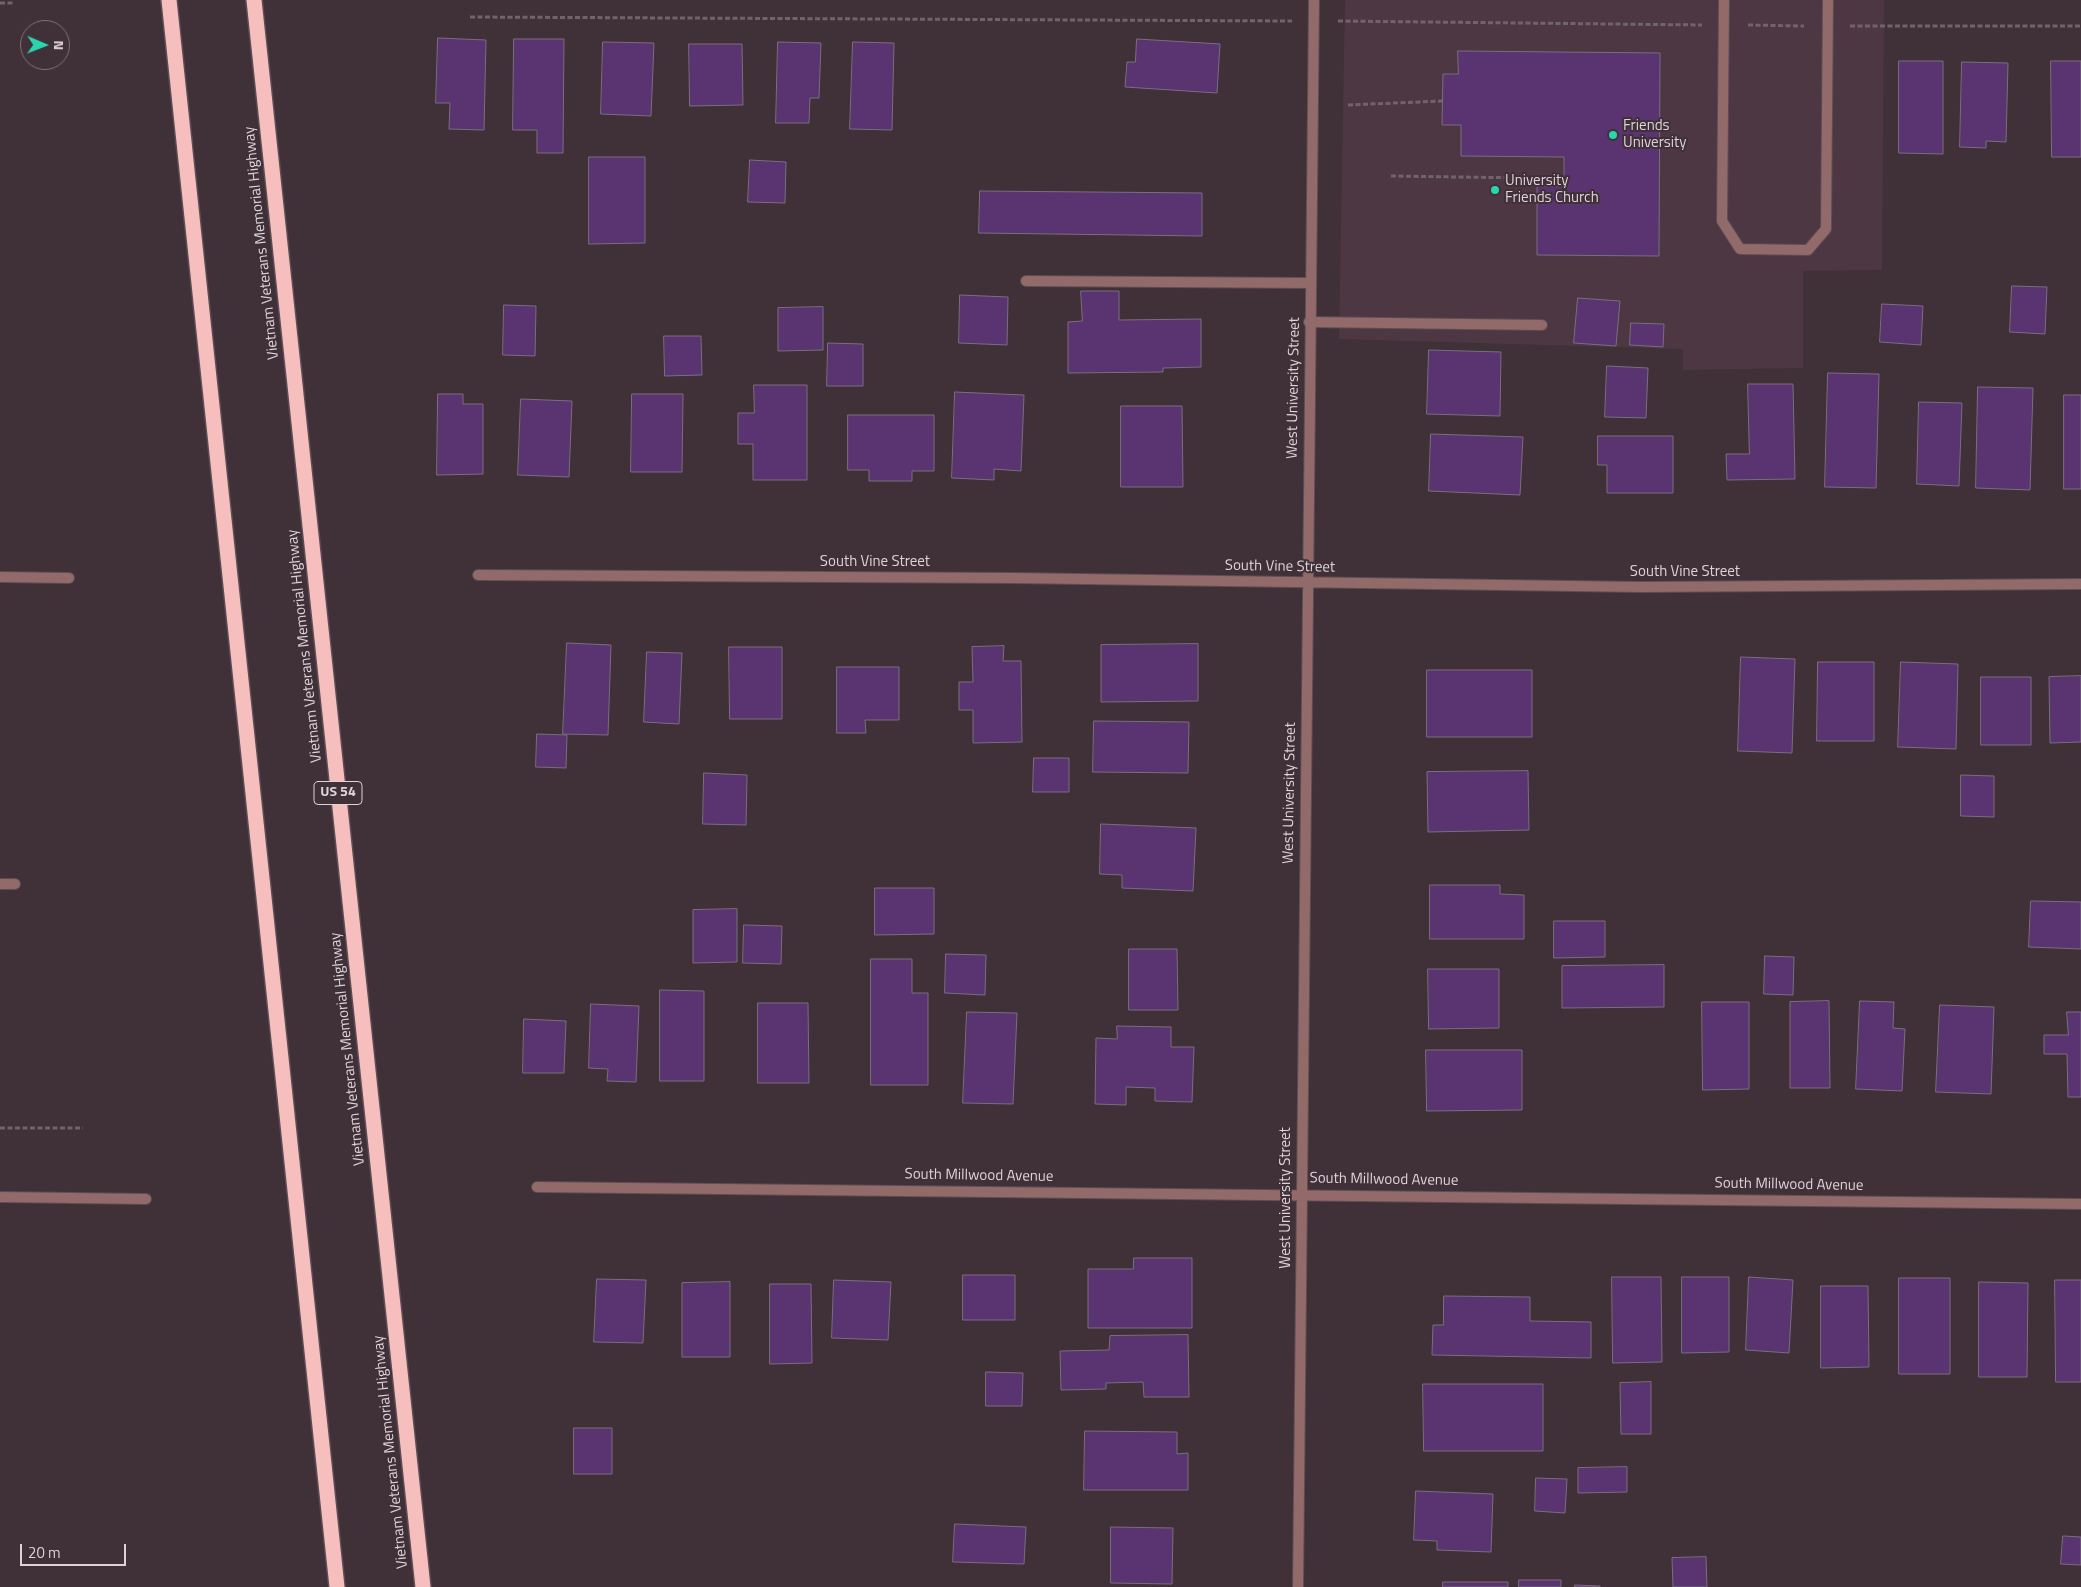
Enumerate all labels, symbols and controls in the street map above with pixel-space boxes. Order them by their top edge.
north arrow [20,20,70,70]
text: N [49,40,70,50]
place label: Friends University [1623,117,1687,152]
street label: Vietnam Veterans Memorial Highway [241,126,283,360]
marker: Friends University [1607,129,1619,141]
place label: University Friends Church [1505,172,1599,207]
marker: University Friends Church [1489,184,1501,196]
street label: West University Street [1284,317,1304,459]
street label: Vietnam Veterans Memorial Highway [284,529,326,763]
street label: South Vine Street [820,553,930,571]
street label: South Vine Street [1225,557,1335,577]
street label: South Vine Street [1630,563,1740,581]
street label: West University Street [1280,722,1300,864]
road number: US 54 [314,781,362,804]
street label: Vietnam Veterans Memorial Highway [327,932,369,1166]
street label: West University Street [1277,1127,1295,1269]
street label: South Millwood Avenue [904,1166,1054,1186]
street label: South Millwood Avenue [1309,1170,1459,1190]
street label: South Millwood Avenue [1714,1175,1864,1195]
street label: Vietnam Veterans Memorial Highway [370,1335,412,1569]
scale bar [22,1534,129,1566]
text: 20 m [28,1541,61,1564]

